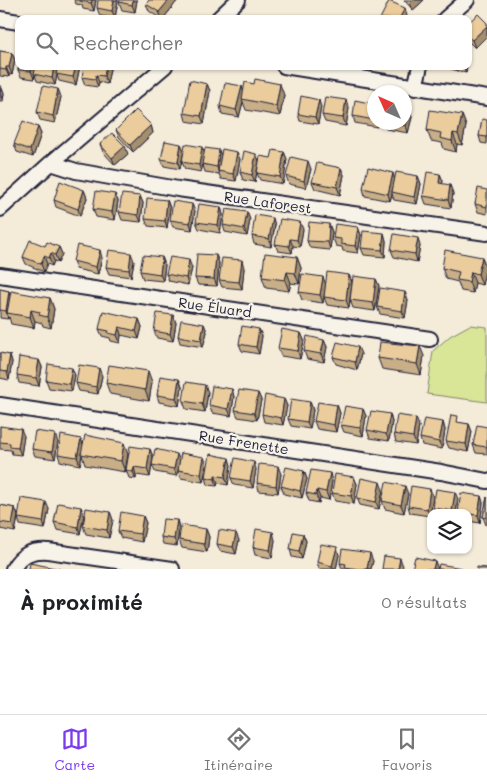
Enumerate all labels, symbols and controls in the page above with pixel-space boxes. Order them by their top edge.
search box [15,15,472,70]
icon: search [33,29,61,57]
text: Rechercher [73,30,183,55]
north arrow [367,85,412,130]
street label: Rue Laforest [223,186,313,218]
street label: Rue Éluard [177,292,253,322]
street label: Rue Frenette [198,426,290,458]
map controls [427,509,472,554]
button: layers [427,509,472,554]
text: À proximité [20,588,143,615]
text: 0 résultats [381,591,467,612]
tab: Carte [55,725,95,774]
tab: Itinéraire [204,725,273,774]
tab: Favoris [382,725,432,774]

